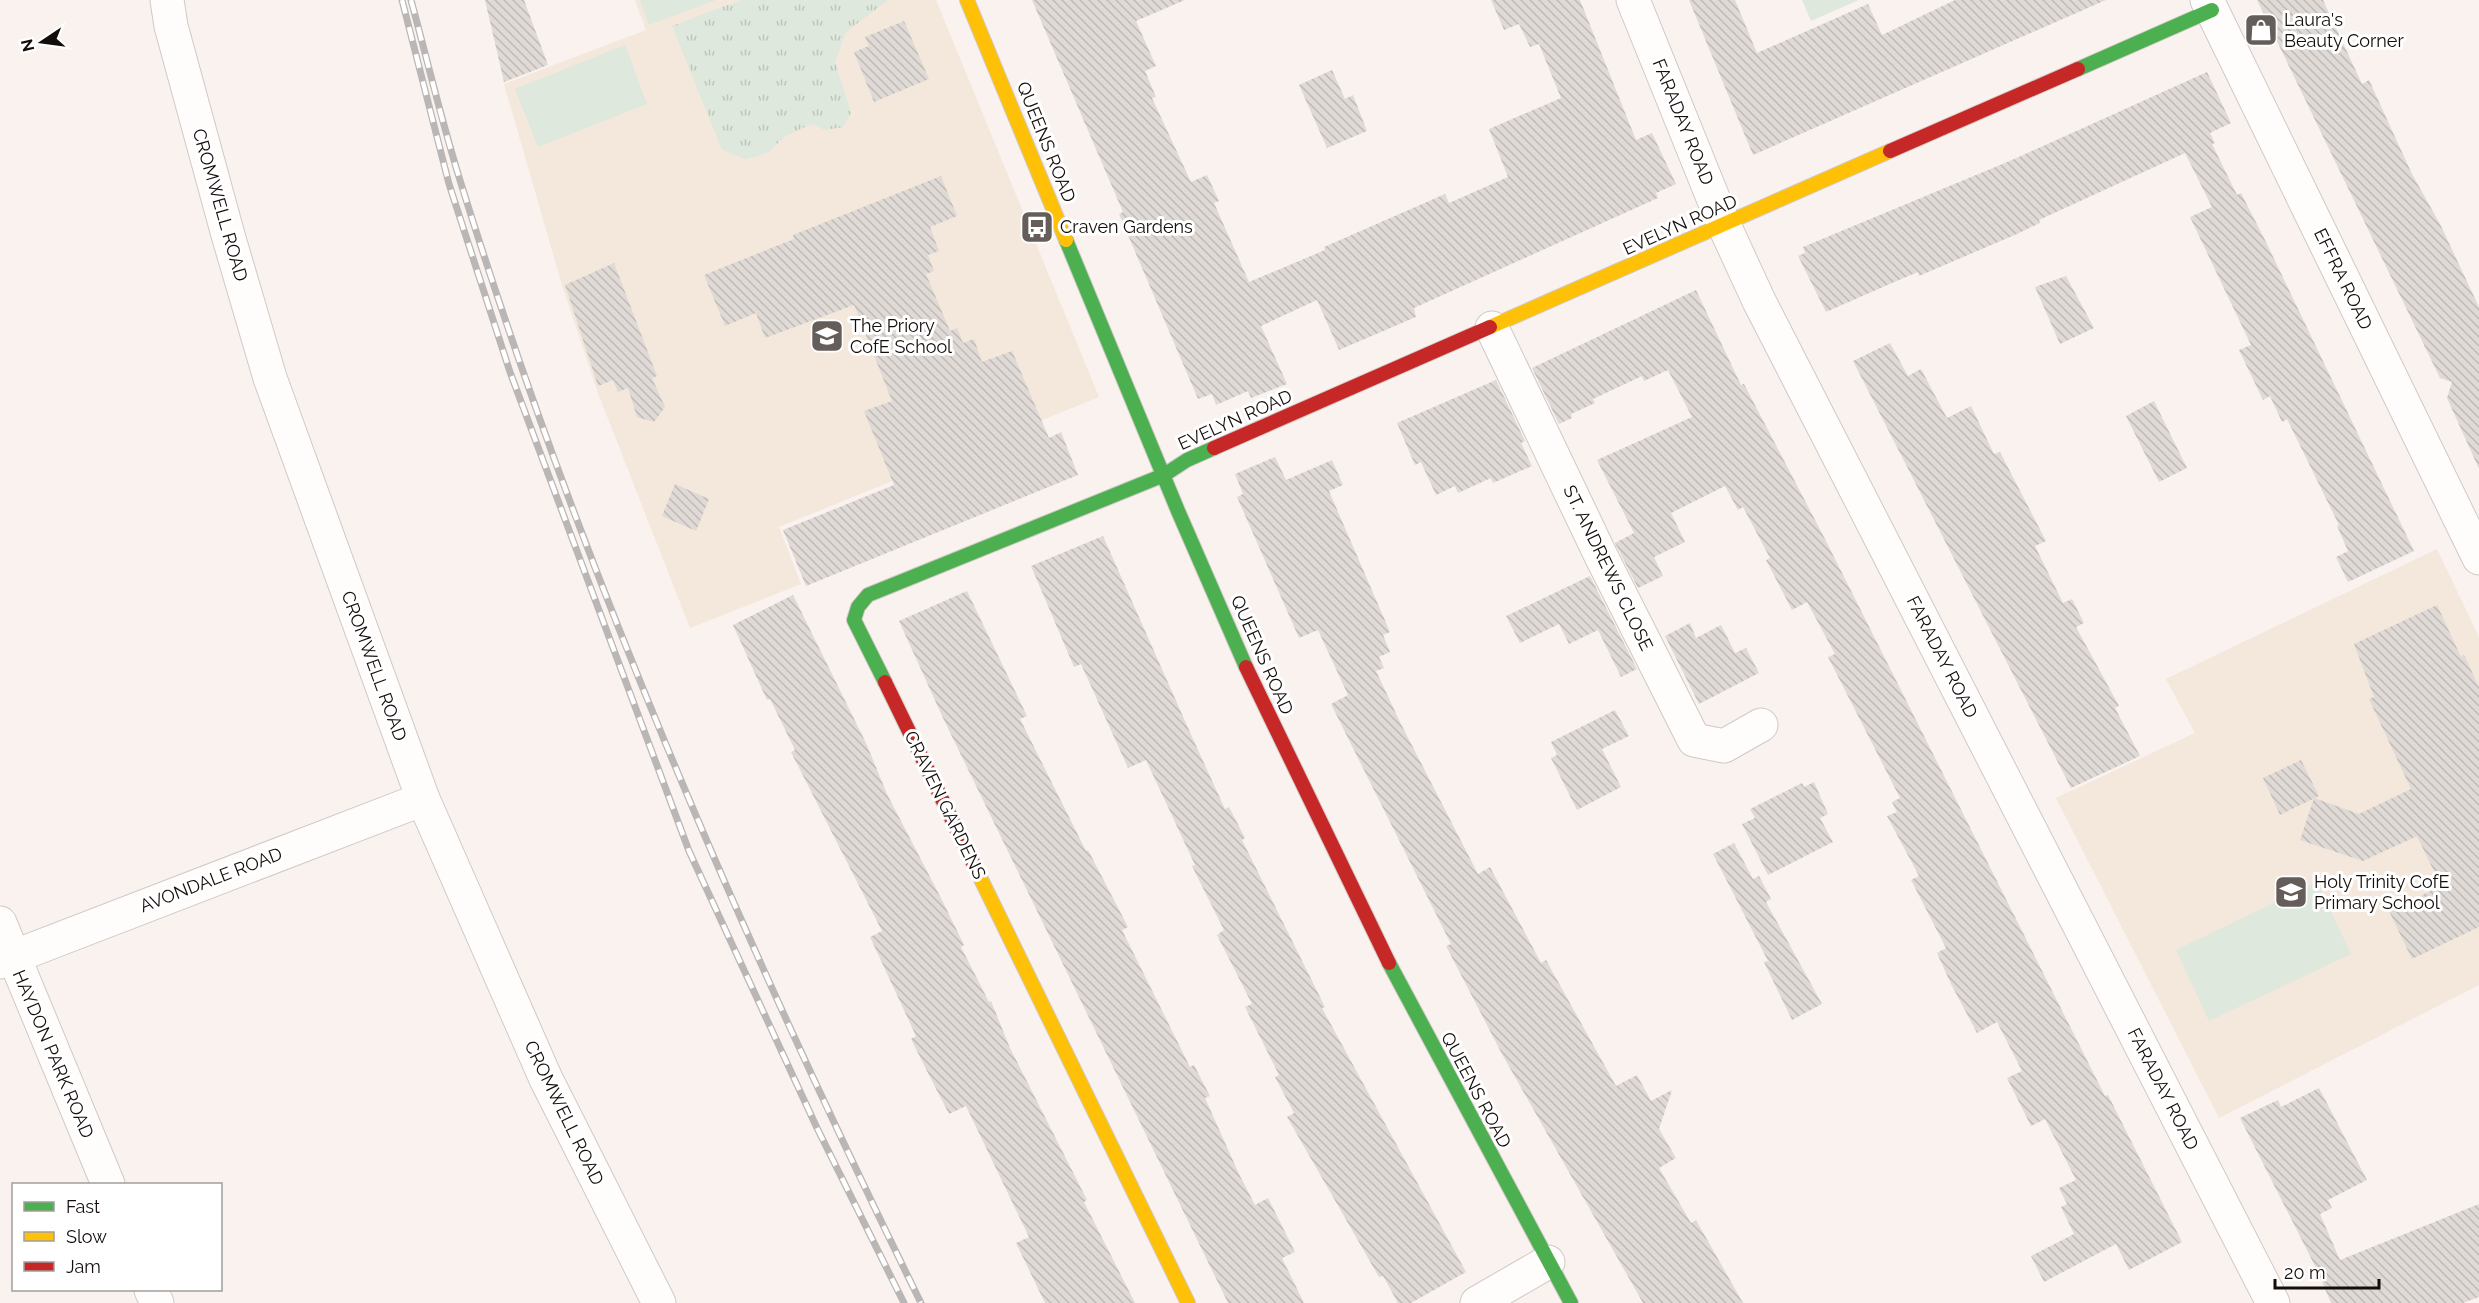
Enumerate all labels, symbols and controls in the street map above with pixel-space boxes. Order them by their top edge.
place label: Laura's Beauty Corner [2284,9,2404,51]
north arrow [12,12,72,72]
shop icon: Laura's Beauty Corner [2243,12,2279,48]
text: N [17,37,39,53]
street label: FARADAY ROAD [1649,56,1718,188]
street label: QUEENS ROAD [1013,78,1080,205]
street label: CROMWELL ROAD [189,126,252,284]
street label: EVELYN ROAD [1619,190,1740,259]
bus stop icon: Craven Gardens [1019,209,1055,245]
place label: Craven Gardens [1060,216,1193,237]
street label: EFFRA ROAD [2310,225,2377,333]
place label: The Priory CofE School [850,315,952,357]
school or university icon: The Priory CofE School [809,318,845,354]
street label: EVELYN ROAD [1174,385,1295,454]
street label: ST. ANDREWS CLOSE [1559,482,1658,654]
street label: CROMWELL ROAD [338,588,411,744]
street label: QUEENS ROAD [1227,592,1298,718]
street label: FARADAY ROAD [1903,592,1982,721]
street label: CRAVEN GARDENS [900,727,990,882]
street label: AVONDALE ROAD [137,843,285,916]
place label: Holy Trinity CofE Primary School [2314,871,2450,913]
school or university icon: Holy Trinity CofE Primary School [2273,874,2309,910]
street label: HAYDON PARK ROAD [9,967,98,1141]
street label: FARADAY ROAD [2124,1024,2203,1153]
street label: QUEENS ROAD [1437,1028,1516,1151]
street label: CROMWELL ROAD [520,1037,609,1189]
legend [12,1183,222,1291]
text: Fast [66,1196,100,1217]
text: Slow [66,1226,107,1247]
scale bar [2275,1252,2378,1290]
text: Jam [66,1256,101,1277]
text: 20 m [2284,1262,2326,1283]

